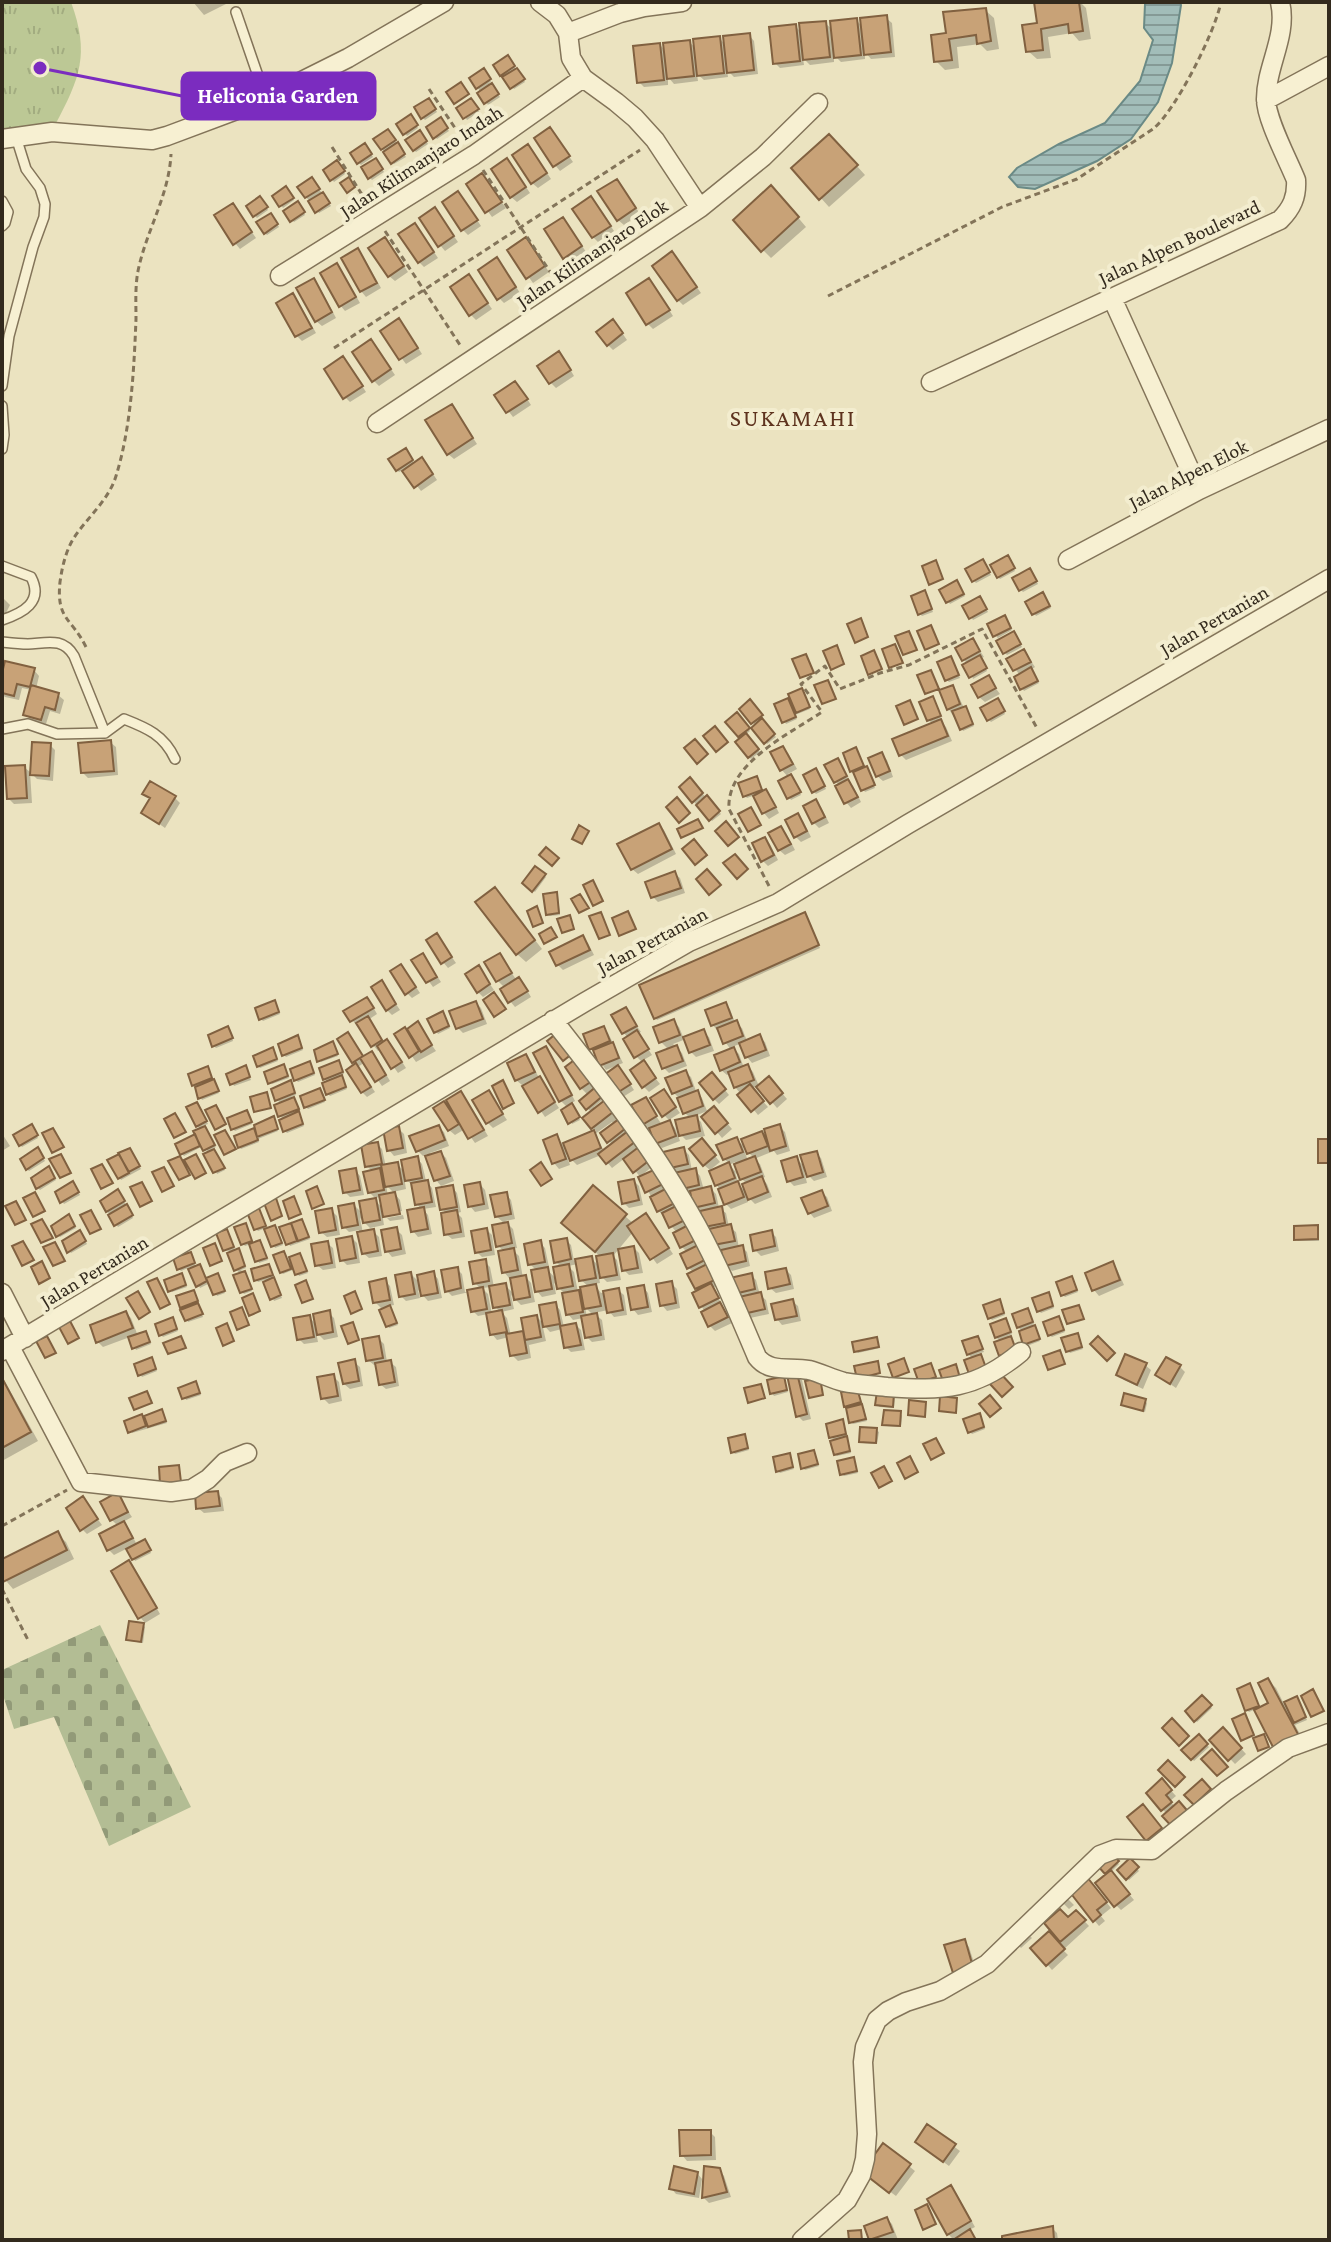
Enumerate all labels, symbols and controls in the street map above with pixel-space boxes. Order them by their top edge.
callout: Heliconia Garden [182,73,375,119]
text: Heliconia Garden [197,83,359,108]
street label: Jalan Kilimanjaro Indah [334,100,507,224]
street label: Jalan Kilimanjaro Elok [511,194,673,314]
street label: Jalan Alpen Boulevard [1093,195,1264,291]
district label: SUKAMAHI [730,404,856,431]
street label: Jalan Alpen Elok [1123,434,1252,515]
street label: Jalan Pertanian [1154,580,1273,662]
street label: Jalan Pertanian [591,902,711,980]
street label: Jalan Pertanian [35,1230,152,1314]

